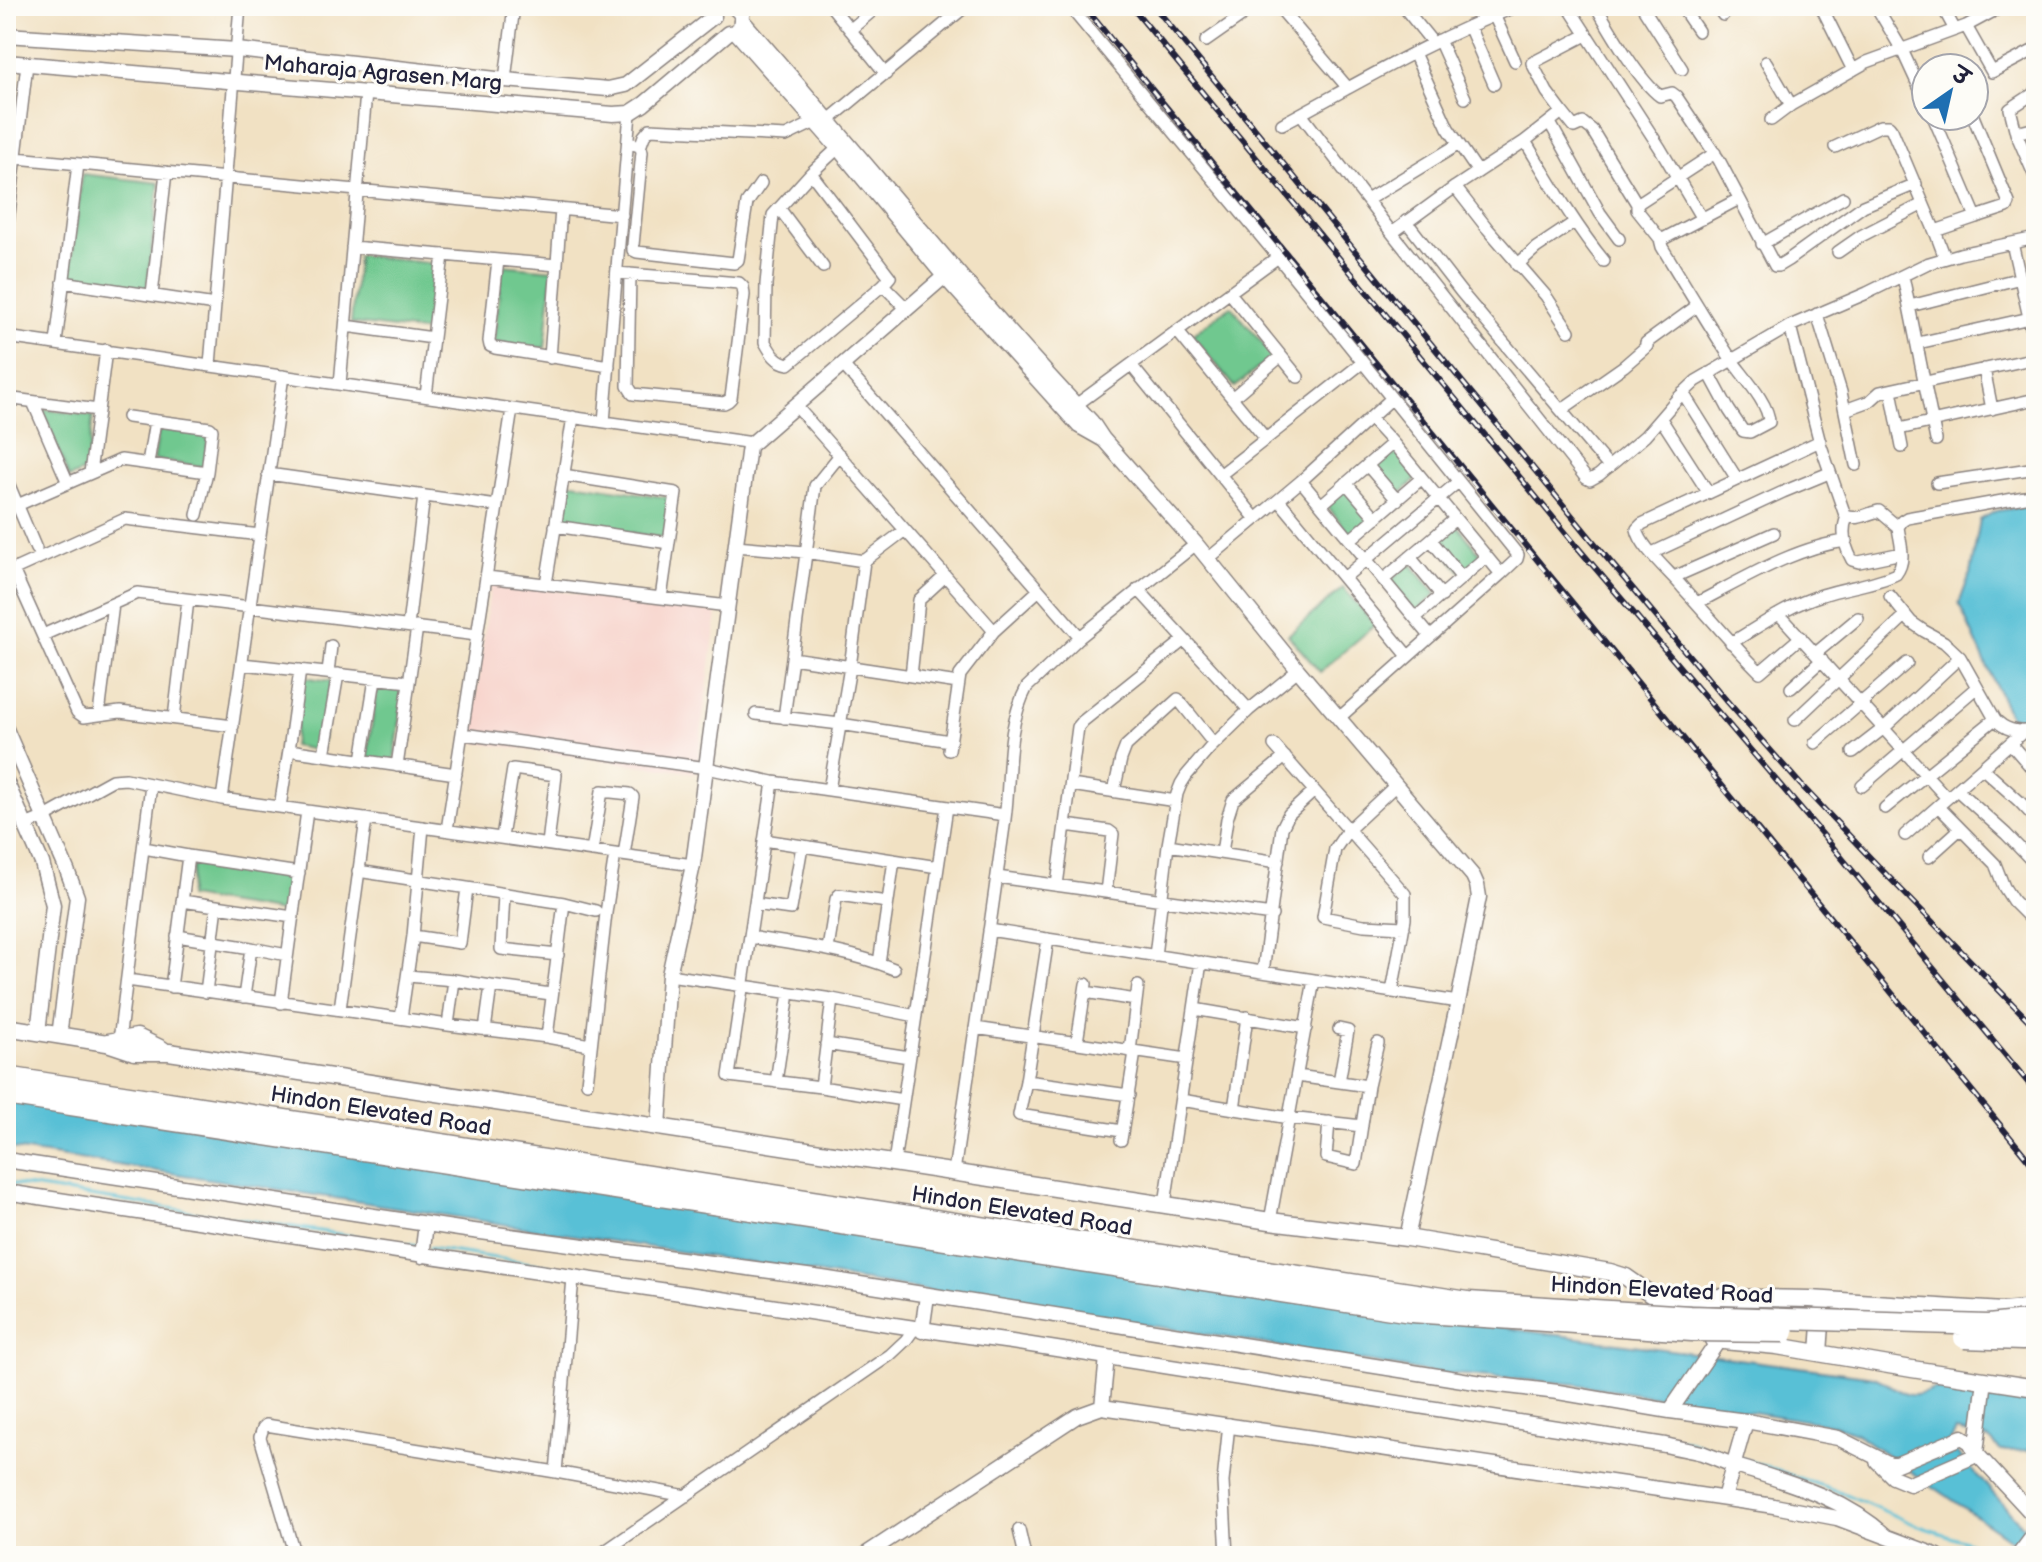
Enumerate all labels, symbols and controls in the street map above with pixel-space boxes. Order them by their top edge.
street label: Maharaja Agrasen Marg [263,50,503,97]
north arrow [1910,52,1990,132]
text: उ [1945,60,1976,93]
street label: Hindon Elevated Road [269,1081,493,1142]
street label: Hindon Elevated Road [910,1181,1134,1242]
street label: Hindon Elevated Road [1550,1271,1774,1310]

